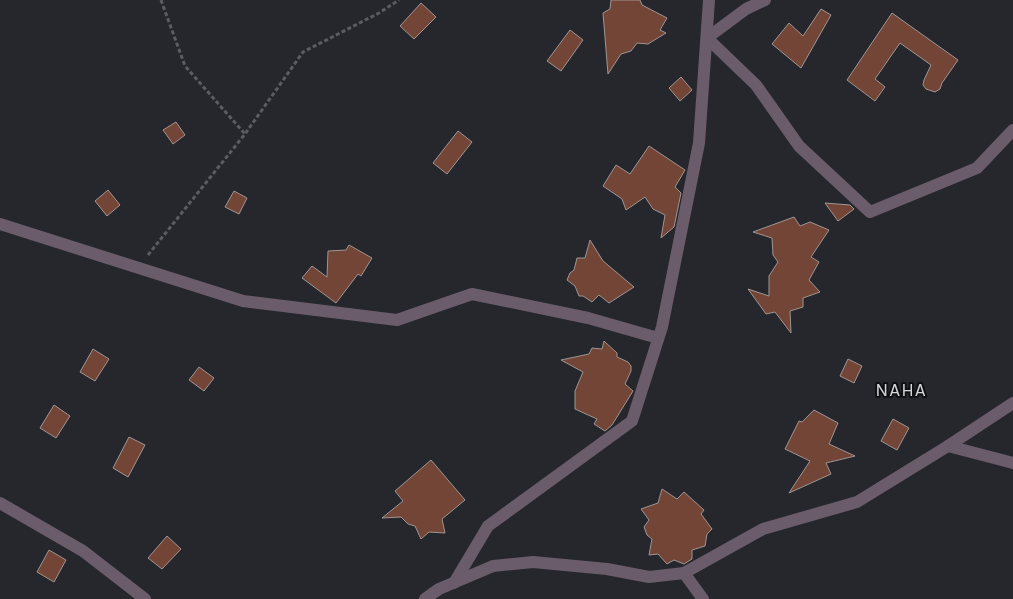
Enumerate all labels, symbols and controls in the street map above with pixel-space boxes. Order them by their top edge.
district label: NAHA [875,379,927,401]

